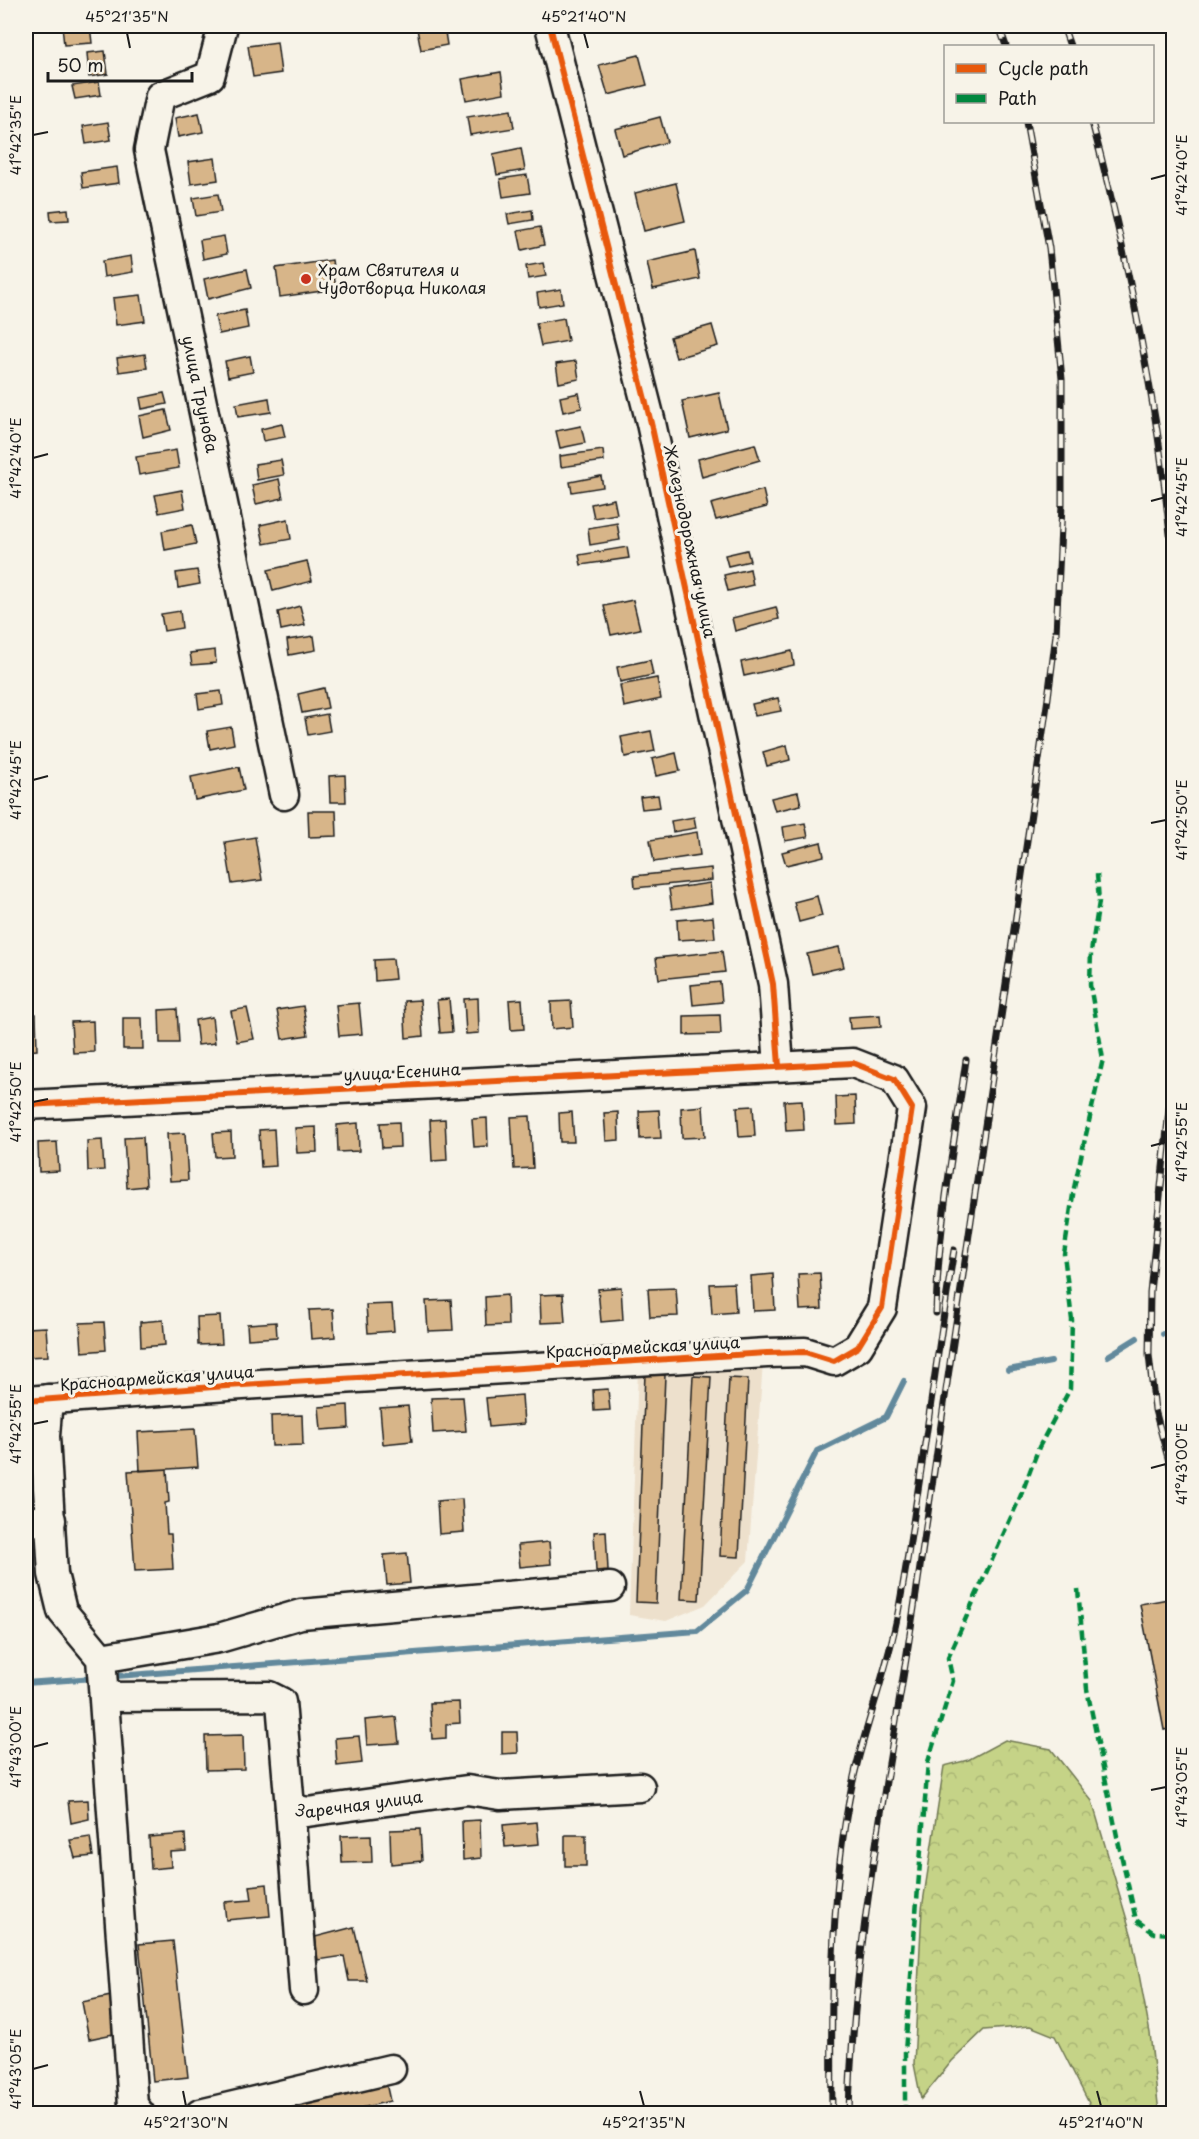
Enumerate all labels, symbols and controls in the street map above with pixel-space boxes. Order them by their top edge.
text: 45°21'35"N [85,4,169,27]
text: 45°21'40"N [542,4,626,27]
scale bar [48,45,192,83]
legend [944,45,1154,123]
text: 50 m [57,51,104,78]
text: Cycle path [998,54,1089,81]
text: Path [998,84,1037,111]
text: 41°42'35"E [3,95,26,175]
text: 41°42'40"E [1169,134,1192,216]
place label: Храм Святителя и Чудотворца Николая [318,257,486,299]
marker: Храм Святителя и Чудотворца Николая [299,272,313,286]
street label: улица Трунова [177,333,225,455]
text: 41°42'40"E [3,417,26,499]
street label: Железнодорожная улица [659,442,723,640]
text: 41°42'45"E [1169,457,1192,537]
text: 41°42'45"E [3,740,26,820]
text: 41°42'50"E [1169,779,1192,861]
street label: улица Есенина [343,1056,461,1086]
text: 41°42'50"E [3,1061,26,1143]
text: 41°42'55"E [1169,1102,1192,1182]
street label: Красноармейская улица [545,1329,741,1363]
street label: Красноармейская улица [59,1358,255,1396]
text: 41°42'55"E [3,1384,26,1464]
text: 41°43'00"E [1169,1423,1192,1505]
text: 41°43'00"E [3,1706,26,1788]
text: 41°43'05"E [1169,1747,1192,1827]
street label: Заречная улица [294,1783,424,1823]
text: 41°43'05"E [3,2029,26,2109]
text: 45°21'30"N [143,2110,229,2133]
text: 45°21'35"N [602,2110,686,2133]
text: 45°21'40"N [1059,2110,1143,2133]

